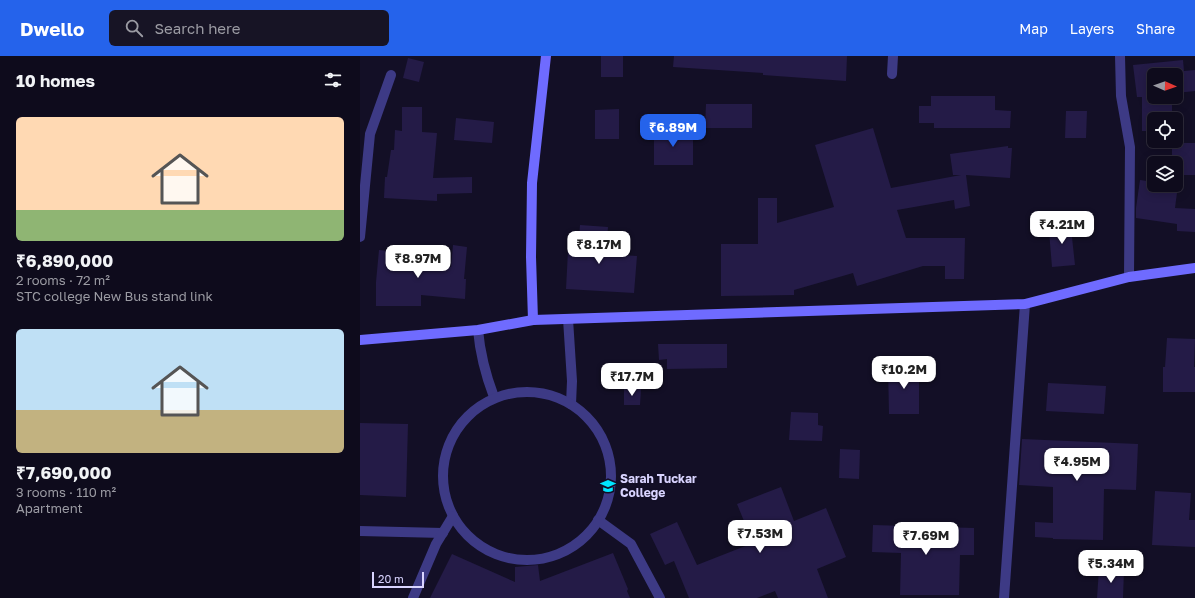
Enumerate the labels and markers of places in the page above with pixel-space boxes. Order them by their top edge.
pin: ₹6.89M [640,114,706,148]
pin: ₹4.21M [1029,211,1095,245]
pin: ₹8.17M [566,231,632,265]
pin: ₹8.97M [385,245,451,279]
pin: ₹10.2M [871,356,937,390]
pin: ₹17.7M [599,363,665,397]
pin: ₹4.95M [1044,448,1110,482]
place label: Sarah Tuckar College [620,471,697,500]
school or university icon: Sarah Tuckar College [599,477,617,495]
pin: ₹7.53M [727,520,793,554]
pin: ₹7.69M [893,522,959,556]
pin: ₹5.34M [1078,550,1144,584]

